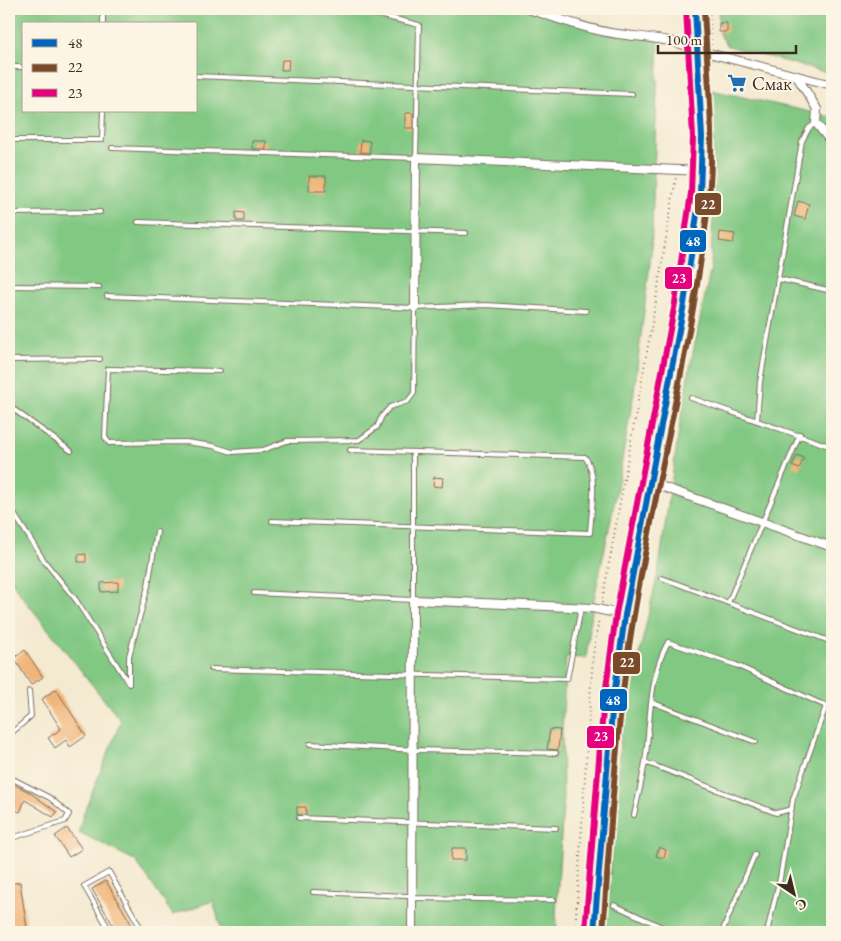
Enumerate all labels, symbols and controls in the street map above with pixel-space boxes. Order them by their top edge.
legend [22,22,198,112]
scale bar [658,22,796,54]
text: 100 m [666,30,703,49]
text: 48 [68,33,82,52]
text: 22 [68,57,83,76]
supermarket icon: Смак [726,72,748,94]
place label: Смак [752,72,792,95]
text: 23 [68,83,82,102]
line badge: 22 [694,192,722,216]
text: 22 [701,195,716,213]
line badge: 48 [679,229,707,253]
text: 48 [686,232,700,250]
line badge: 23 [664,266,693,290]
text: 23 [672,269,686,287]
line badge: 22 [612,651,641,675]
text: 22 [620,653,635,671]
line badge: 48 [599,688,628,712]
text: 48 [606,691,620,709]
line badge: 23 [586,725,615,749]
text: 23 [594,727,608,745]
north arrow [768,868,818,918]
text: С [792,894,811,915]

